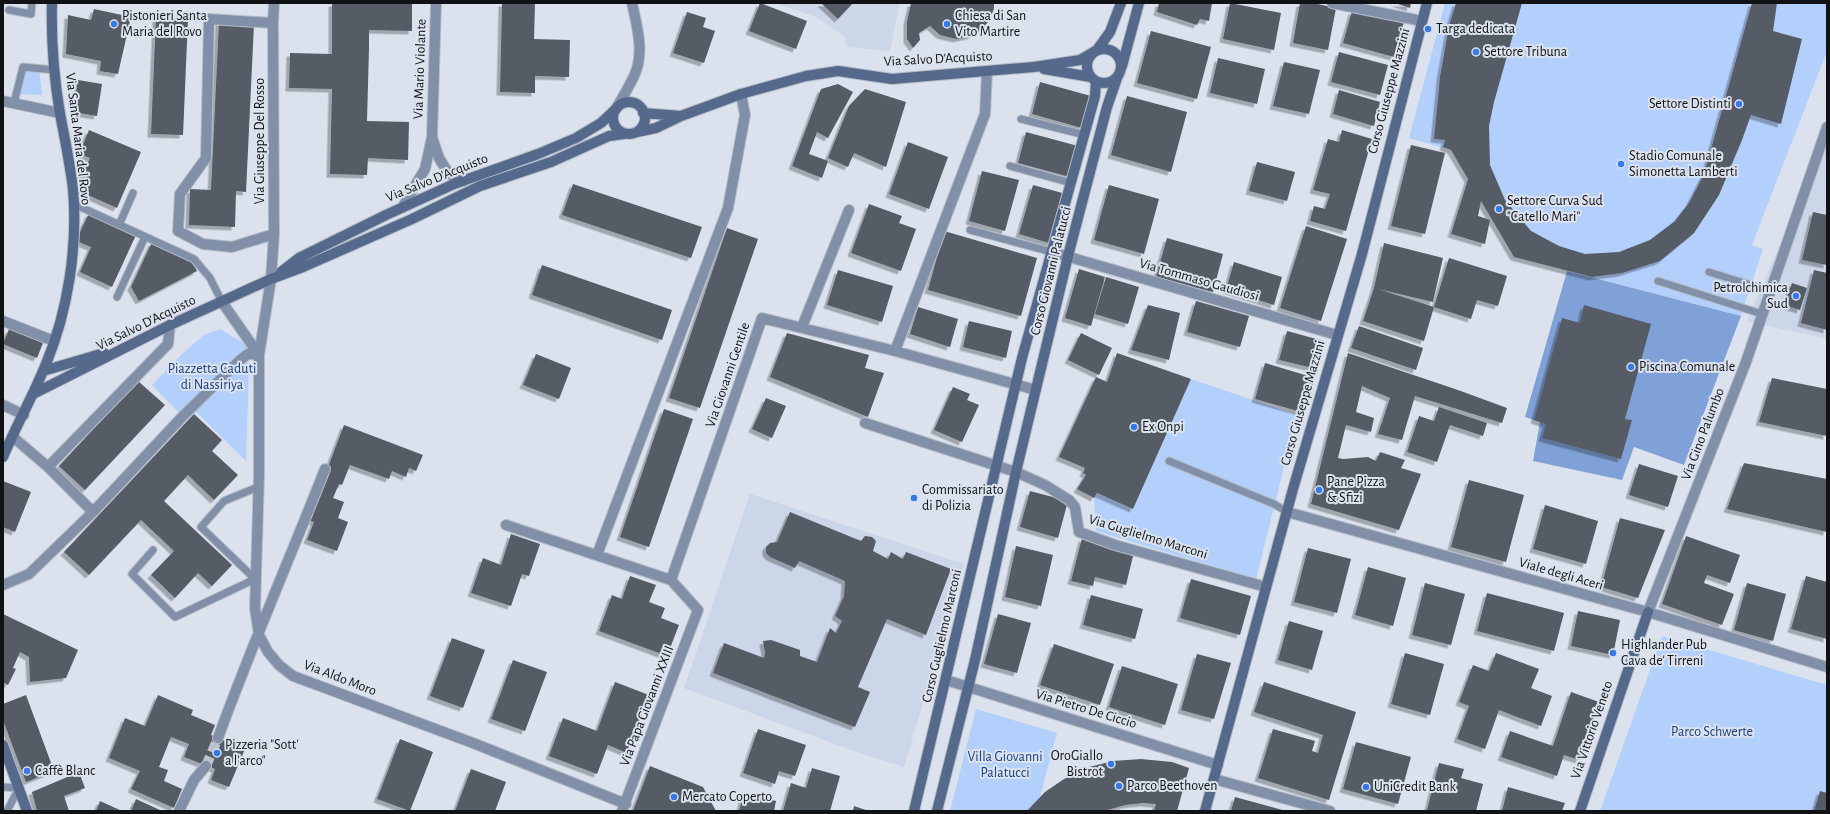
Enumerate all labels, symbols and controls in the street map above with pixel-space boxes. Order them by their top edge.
place label: Pistonieri Santa Maria del Rovo [122,9,207,39]
place label: Chiesa di San Vito Martire [955,9,1026,39]
marker: Pistonieri Santa Maria del Rovo [109,19,119,29]
street label: Via Mario Violante [411,19,429,119]
marker: Chiesa di San Vito Martire [942,19,952,29]
place label: Targa dedicata [1436,22,1516,36]
marker: Targa dedicata [1423,24,1433,34]
street label: Corso Giuseppe Mazzini [1366,27,1412,155]
place label: Settore Tribuna [1484,45,1568,59]
marker: Settore Tribuna [1471,47,1481,57]
street label: Via Salvo D'Acquisto [883,49,993,69]
street label: Via Santa Maria del Rovo [63,72,93,206]
street label: Via Giuseppe Del Rosso [253,78,267,204]
place label: Settore Distinti [1649,97,1731,111]
marker: Settore Distinti [1734,99,1744,109]
place label: Stadio Comunale Simonetta Lamberti [1629,149,1738,179]
street label: Via Salvo D'Acquisto [384,151,490,205]
marker: Stadio Comunale Simonetta Lamberti [1616,159,1626,169]
place label: Settore Curva Sud "Catello Mari" [1507,194,1603,224]
marker: Settore Curva Sud "Catello Mari" [1494,204,1504,214]
street label: Corso Giovanni Palatucci [1028,205,1074,337]
street label: Via Tommaso Gaudiosi [1138,256,1260,304]
place label: Petrolchimica Sud [1713,281,1789,311]
marker: Petrolchimica Sud [1791,291,1801,301]
street label: Via Salvo D'Acquisto [94,293,198,353]
street label: Via Giovanni Gentile [703,321,753,429]
street label: Corso Giuseppe Mazzini [1278,339,1328,467]
place label: Piscina Comunale [1639,360,1735,374]
park label: Piazzetta Caduti di Nassiriya [168,362,256,392]
marker: Piscina Comunale [1626,362,1636,372]
street label: Via Gino Palumbo [1679,386,1727,482]
place label: Ex Onpi [1142,420,1184,434]
marker: Ex Onpi [1129,422,1139,432]
place label: Pane Pizza & Sfizi [1327,475,1385,505]
place label: Commissariato di Polizia [922,483,1004,513]
marker: Pane Pizza & Sfizi [1314,485,1324,495]
marker: Commissariato di Polizia [909,493,919,503]
street label: Via Guglielmo Marconi [1087,512,1209,562]
street label: Viale degli Aceri [1517,555,1605,593]
street label: Corso Guglielmo Marconi [920,568,964,704]
place label: Highlander Pub Cava de' Tirreni [1621,638,1707,668]
street label: Via Papa Giovanni XXIII [618,644,676,768]
marker: Highlander Pub Cava de' Tirreni [1608,648,1618,658]
street label: Via Aldo Moro [302,658,379,698]
street label: Via Vittorio Veneto [1569,679,1615,781]
street label: Via Pietro De Ciccio [1034,687,1138,731]
park label: Parco Schwerte [1671,725,1753,739]
place label: Pizzeria "Sott' a l'arco" [225,738,299,768]
marker: Pizzeria "Sott' a l'arco" [212,748,222,758]
place label: OroGiallo Bistrot [1051,749,1104,779]
park label: Villa Giovanni Palatucci [967,750,1043,780]
marker: OroGiallo Bistrot [1106,759,1116,769]
place label: Caffè Blanc [35,764,96,778]
marker: Caffè Blanc [22,766,32,776]
place label: Parco Beethoven [1127,779,1217,793]
place label: UniCredit Bank [1374,780,1457,794]
marker: Parco Beethoven [1114,781,1124,791]
marker: UniCredit Bank [1361,782,1371,792]
place label: Mercato Coperto [682,790,772,804]
marker: Mercato Coperto [669,792,679,802]

